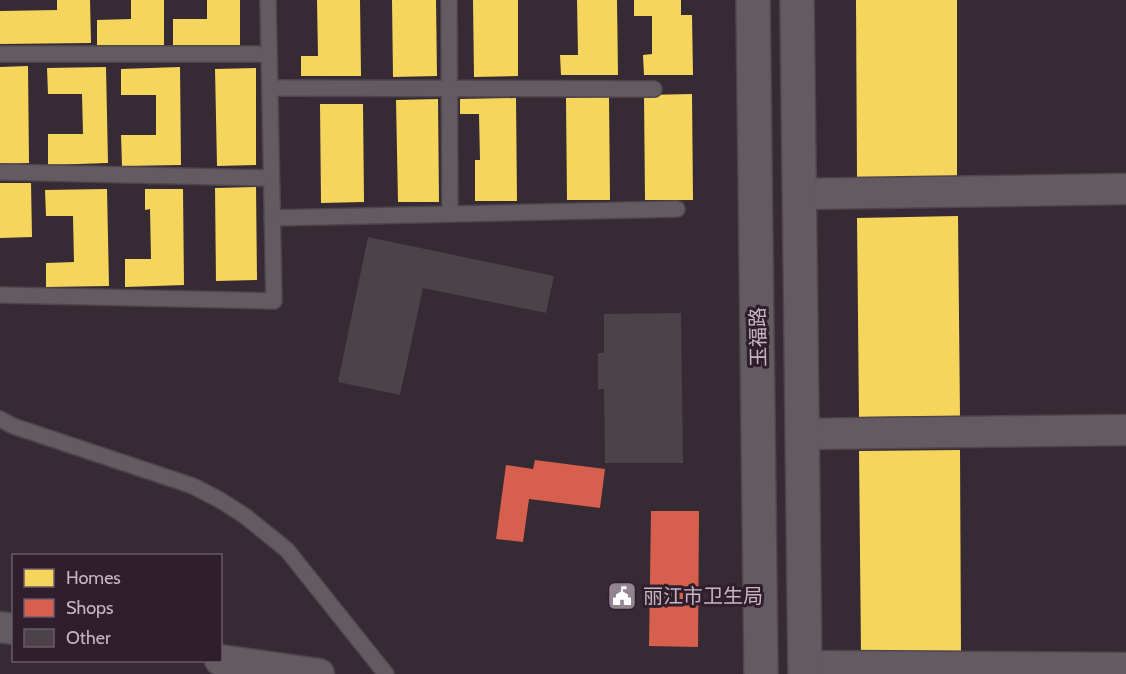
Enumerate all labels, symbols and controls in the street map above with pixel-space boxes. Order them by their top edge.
street label: 玉福路 [745,307,771,367]
legend [12,554,222,662]
text: Homes [66,567,121,589]
public building icon: 丽江市卫生局 [606,580,638,612]
place label: 丽江市卫生局 [643,584,763,608]
text: Shops [66,597,114,619]
text: Other [66,627,111,649]

